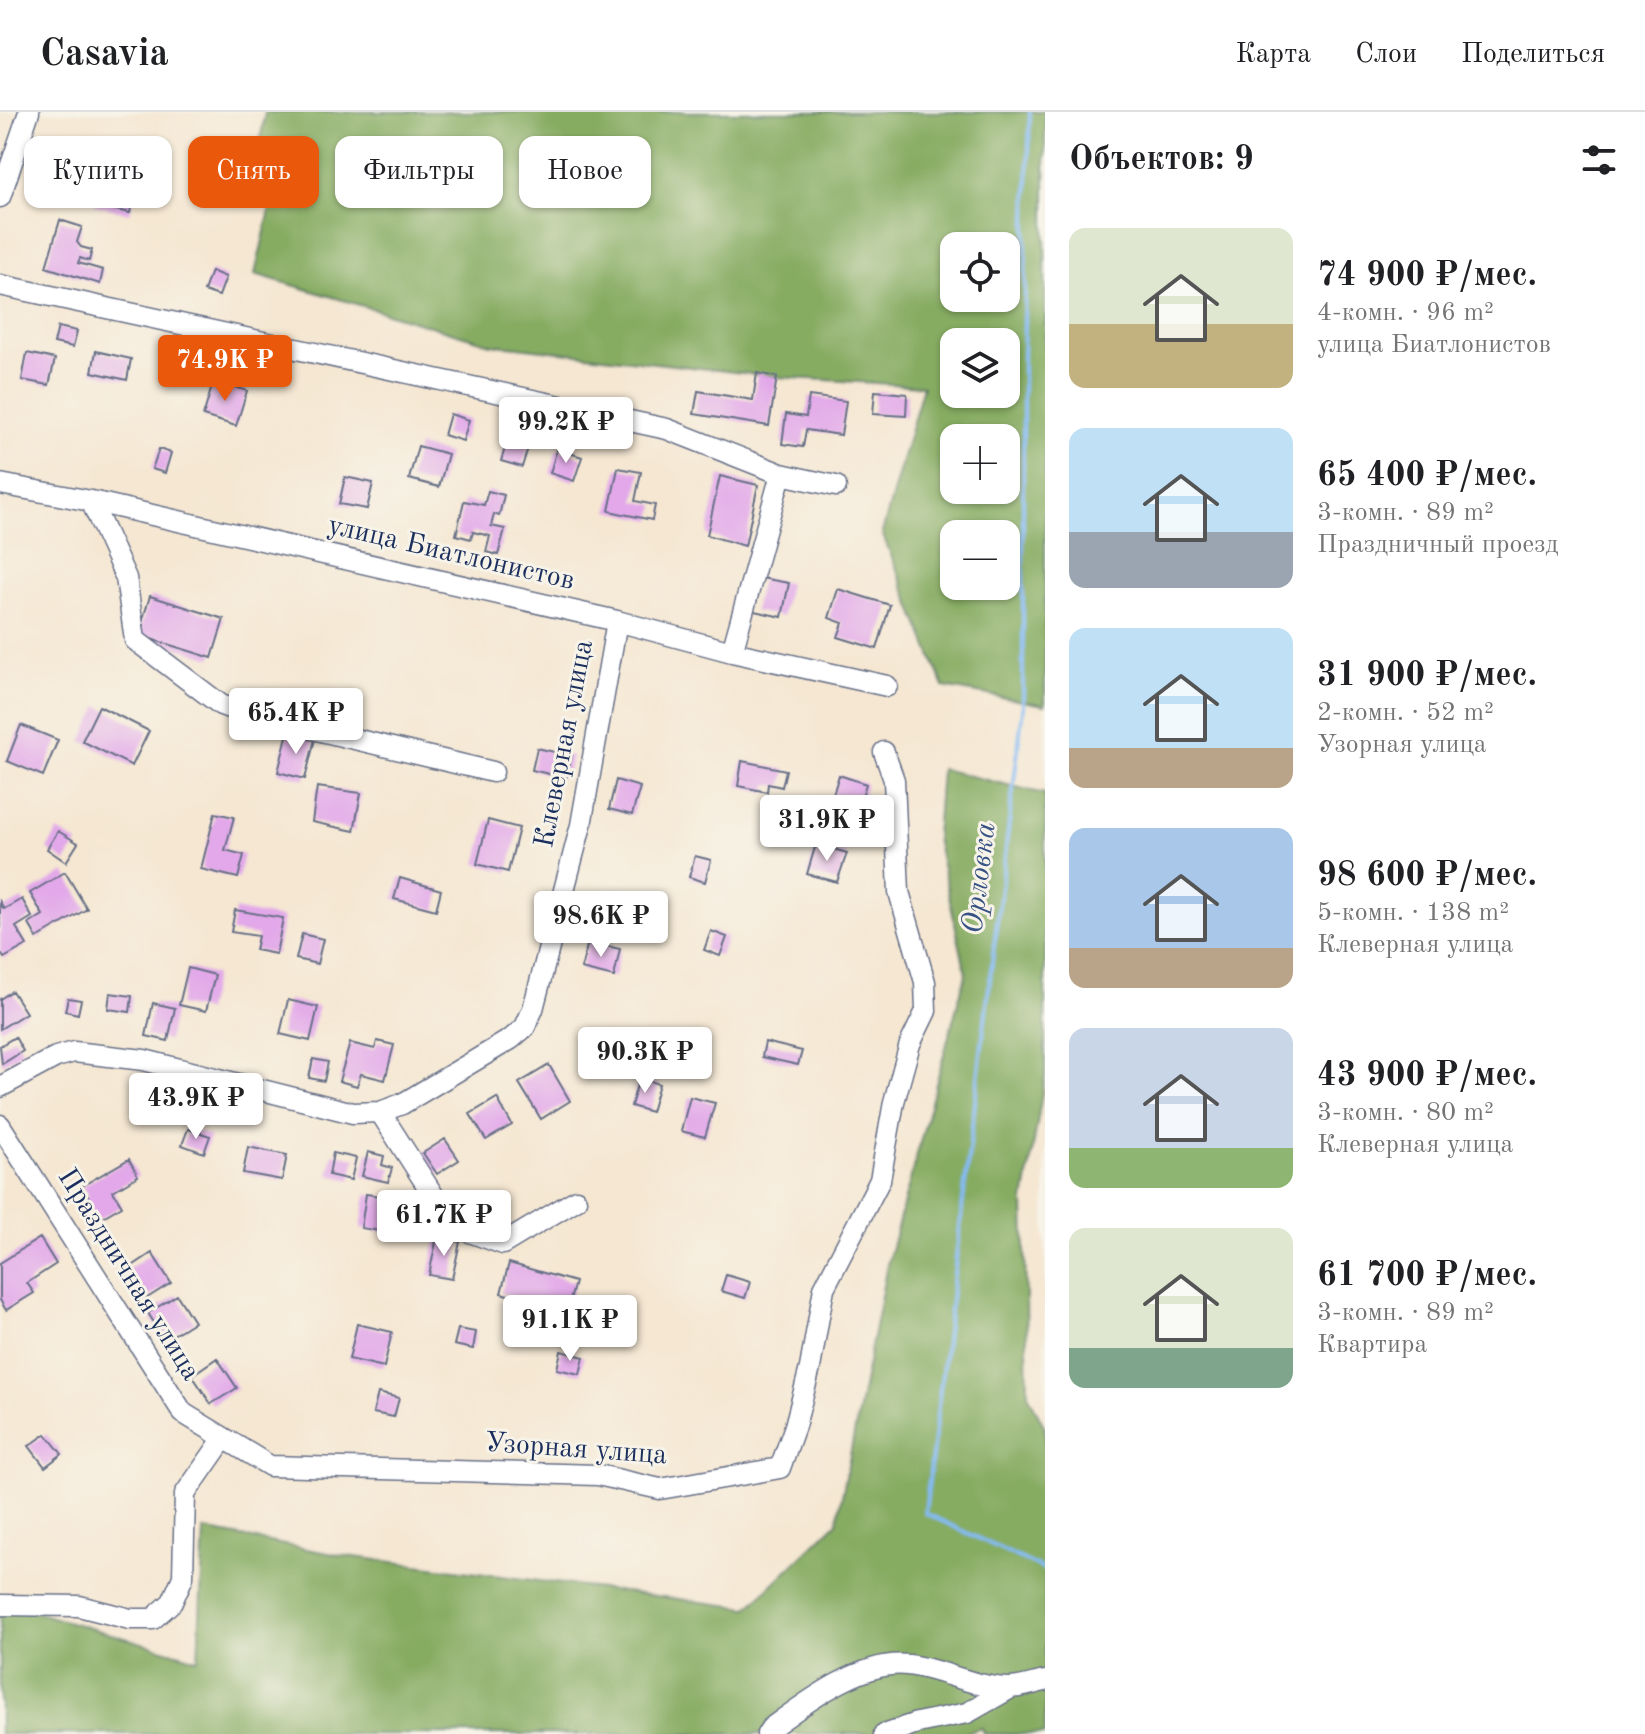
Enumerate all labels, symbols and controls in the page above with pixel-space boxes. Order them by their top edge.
text: Casavia [40,36,169,74]
text: Карта [1235,41,1311,69]
text: Слои [1355,41,1417,69]
text: Поделиться [1461,41,1605,69]
chip: Купить [24,136,172,208]
chip: Снять [188,136,319,208]
chip: Фильтры [335,136,503,208]
chip: Новое [519,136,651,208]
icon: filters [1577,138,1621,182]
text: Объектов: 9 [1069,143,1254,177]
map controls [940,232,1020,600]
button: locate [940,232,1020,312]
text: 74 900 ₽/мес. [1317,259,1537,293]
icon: home [1133,260,1229,356]
text: 4-комн. · 96 m² [1317,300,1494,326]
button: layers [940,328,1020,408]
text: улица Биатлонистов [1317,332,1551,358]
pin: 74.9K ₽ [151,335,299,403]
text: 74.9K ₽ [176,348,274,374]
pin: 99.2K ₽ [492,397,640,465]
text: 99.2K ₽ [517,410,615,436]
button: + [940,424,1020,504]
text: 65 400 ₽/мес. [1317,459,1537,493]
icon: home [1133,460,1229,556]
text: 3-комн. · 89 m² [1317,500,1494,526]
street label: улица Биатлонистов [325,512,577,596]
button: − [940,520,1020,600]
text: Праздничный проезд [1317,532,1558,558]
street label: Клеверная улица [531,637,599,850]
text: 31 900 ₽/мес. [1317,659,1537,693]
icon: home [1133,660,1229,756]
pin: 65.4K ₽ [222,688,370,756]
text: 2-комн. · 52 m² [1317,700,1494,726]
text: 65.4K ₽ [247,701,345,727]
text: Узорная улица [1317,732,1487,758]
pin: 31.9K ₽ [753,795,901,863]
text: 31.9K ₽ [778,808,876,834]
water label: Орловка [958,820,1002,936]
text: 98 600 ₽/мес. [1317,859,1537,893]
icon: home [1133,860,1229,956]
pin: 98.6K ₽ [527,891,675,959]
text: 5-комн. · 138 m² [1317,900,1509,926]
text: 98.6K ₽ [552,904,650,930]
text: Клеверная улица [1317,932,1513,958]
pin: 90.3K ₽ [571,1027,719,1095]
text: 90.3K ₽ [596,1040,694,1066]
text: 43 900 ₽/мес. [1317,1059,1537,1093]
icon: home [1133,1060,1229,1156]
pin: 43.9K ₽ [122,1073,270,1141]
text: 43.9K ₽ [147,1086,245,1112]
text: 3-комн. · 80 m² [1317,1100,1494,1126]
text: Клеверная улица [1317,1132,1513,1158]
street label: Праздничная улица [52,1164,205,1386]
pin: 61.7K ₽ [370,1190,518,1258]
text: 61.7K ₽ [395,1203,493,1229]
text: 61 700 ₽/мес. [1317,1259,1537,1293]
icon: home [1133,1260,1229,1356]
pin: 91.1K ₽ [496,1295,644,1363]
text: 3-комн. · 89 m² [1317,1300,1494,1326]
text: 91.1K ₽ [521,1308,619,1334]
text: Квартира [1317,1332,1427,1358]
street label: Узорная улица [484,1430,668,1470]

